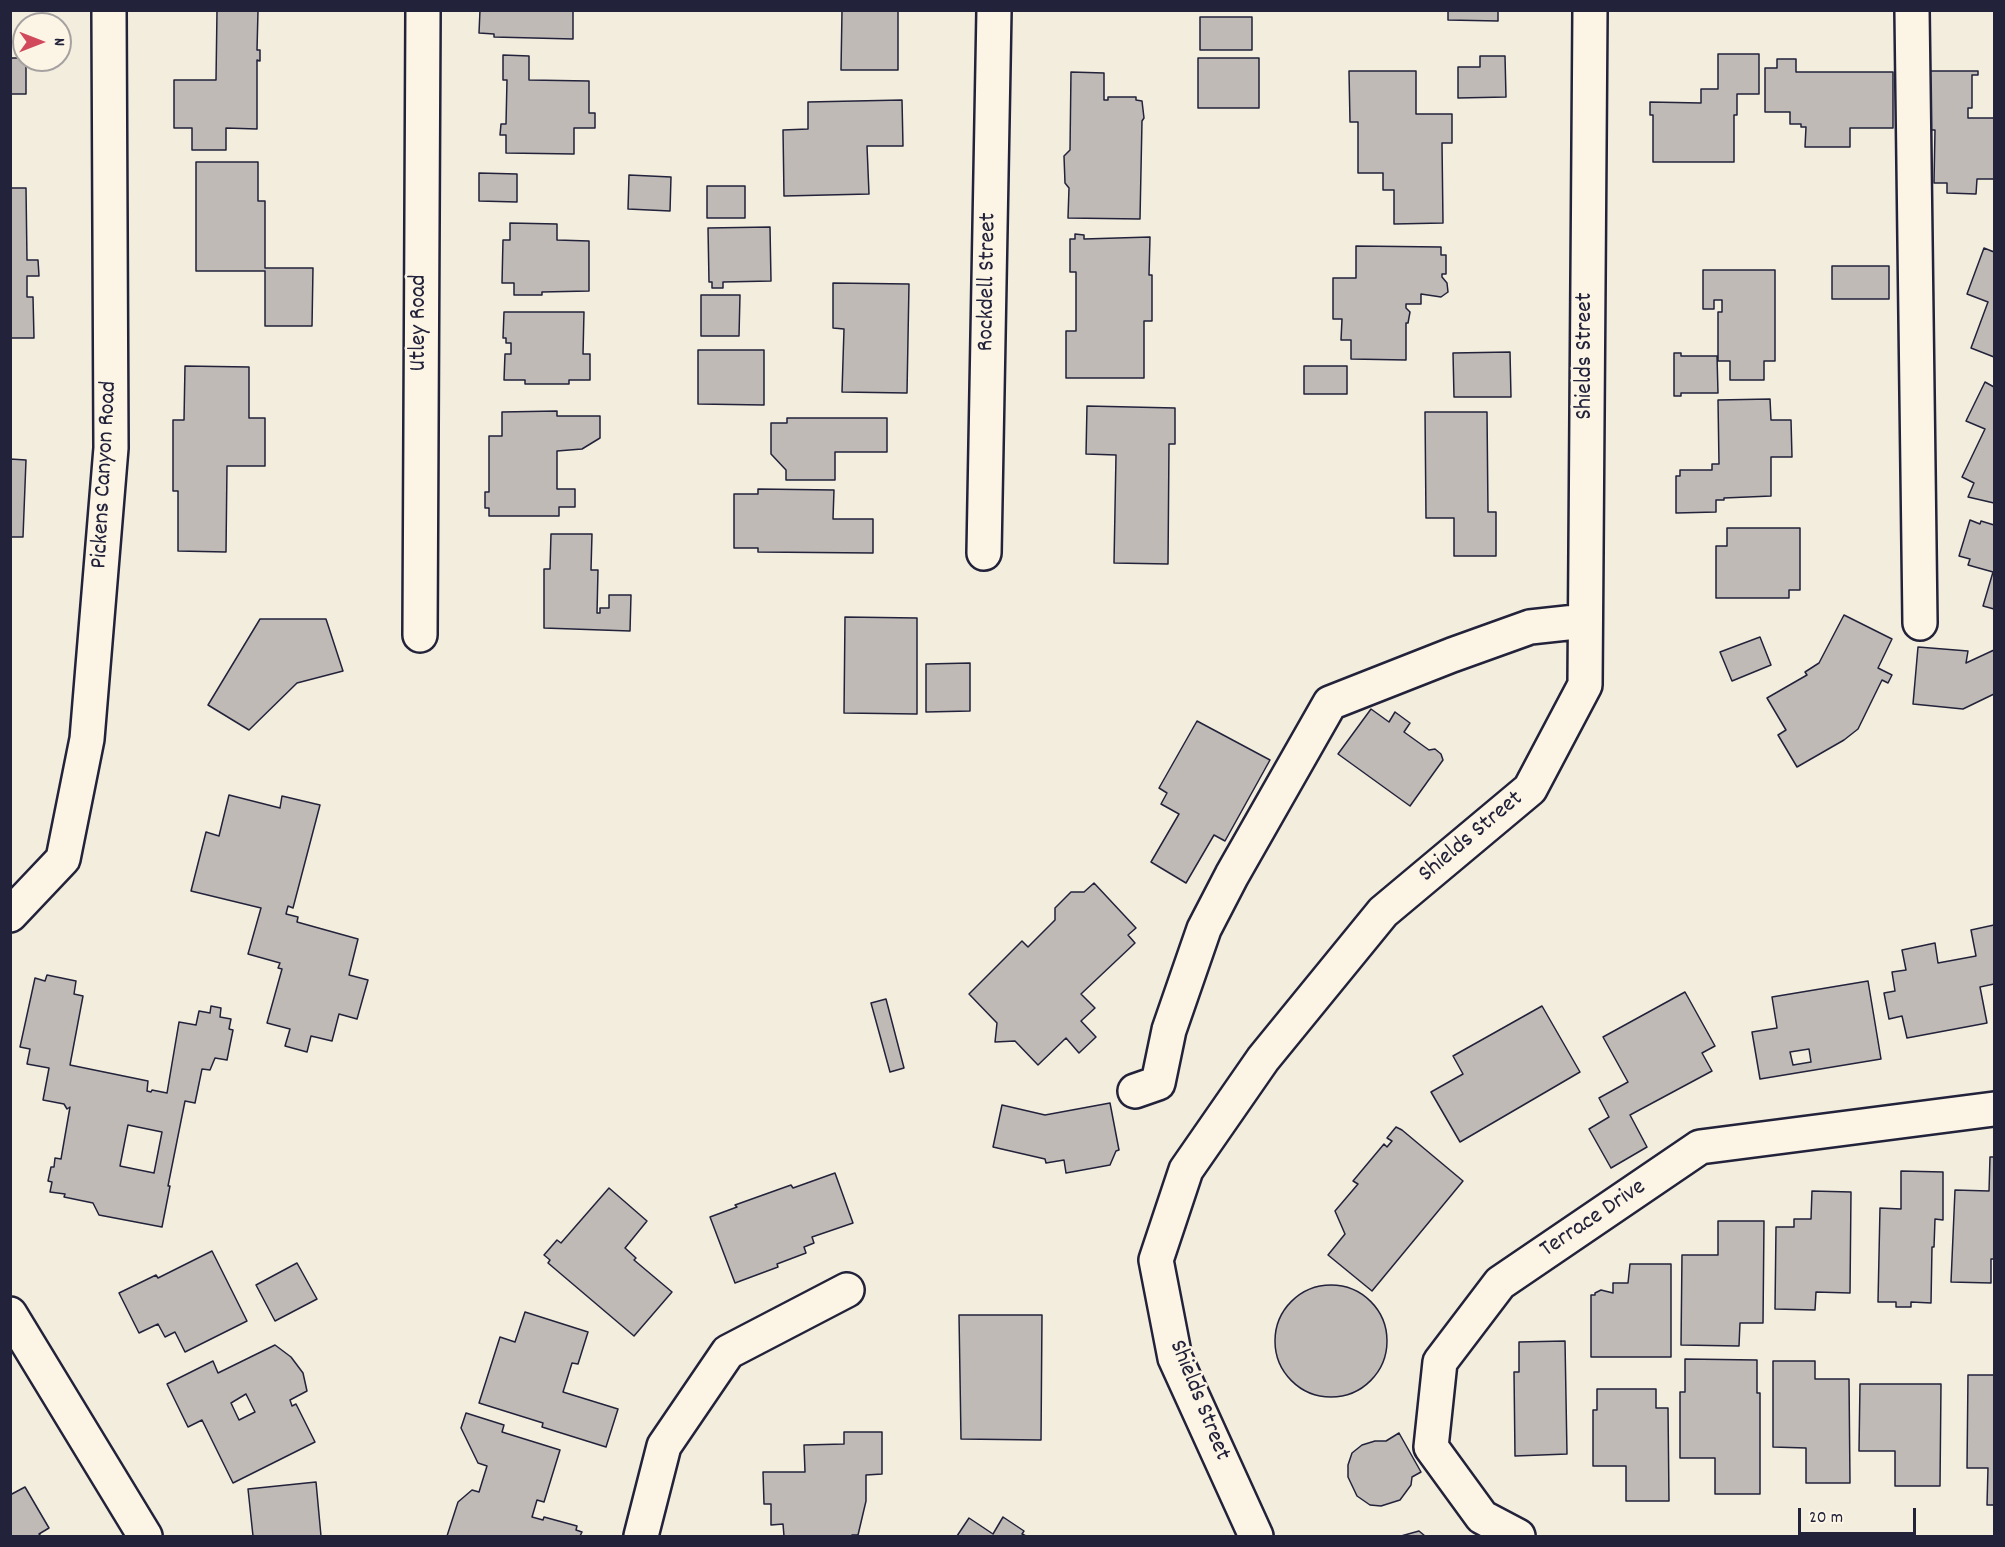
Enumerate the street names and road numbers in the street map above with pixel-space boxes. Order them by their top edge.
street label: Rockdell Street [973,212,1005,352]
street label: Utley Road [407,275,435,371]
street label: Shields Street [1573,292,1601,420]
street label: Pickens Canyon Road [87,380,125,570]
street label: Shields Street [1414,786,1530,890]
street label: Terrace Drive [1536,1174,1652,1266]
street label: Shields Street [1161,1337,1235,1465]

